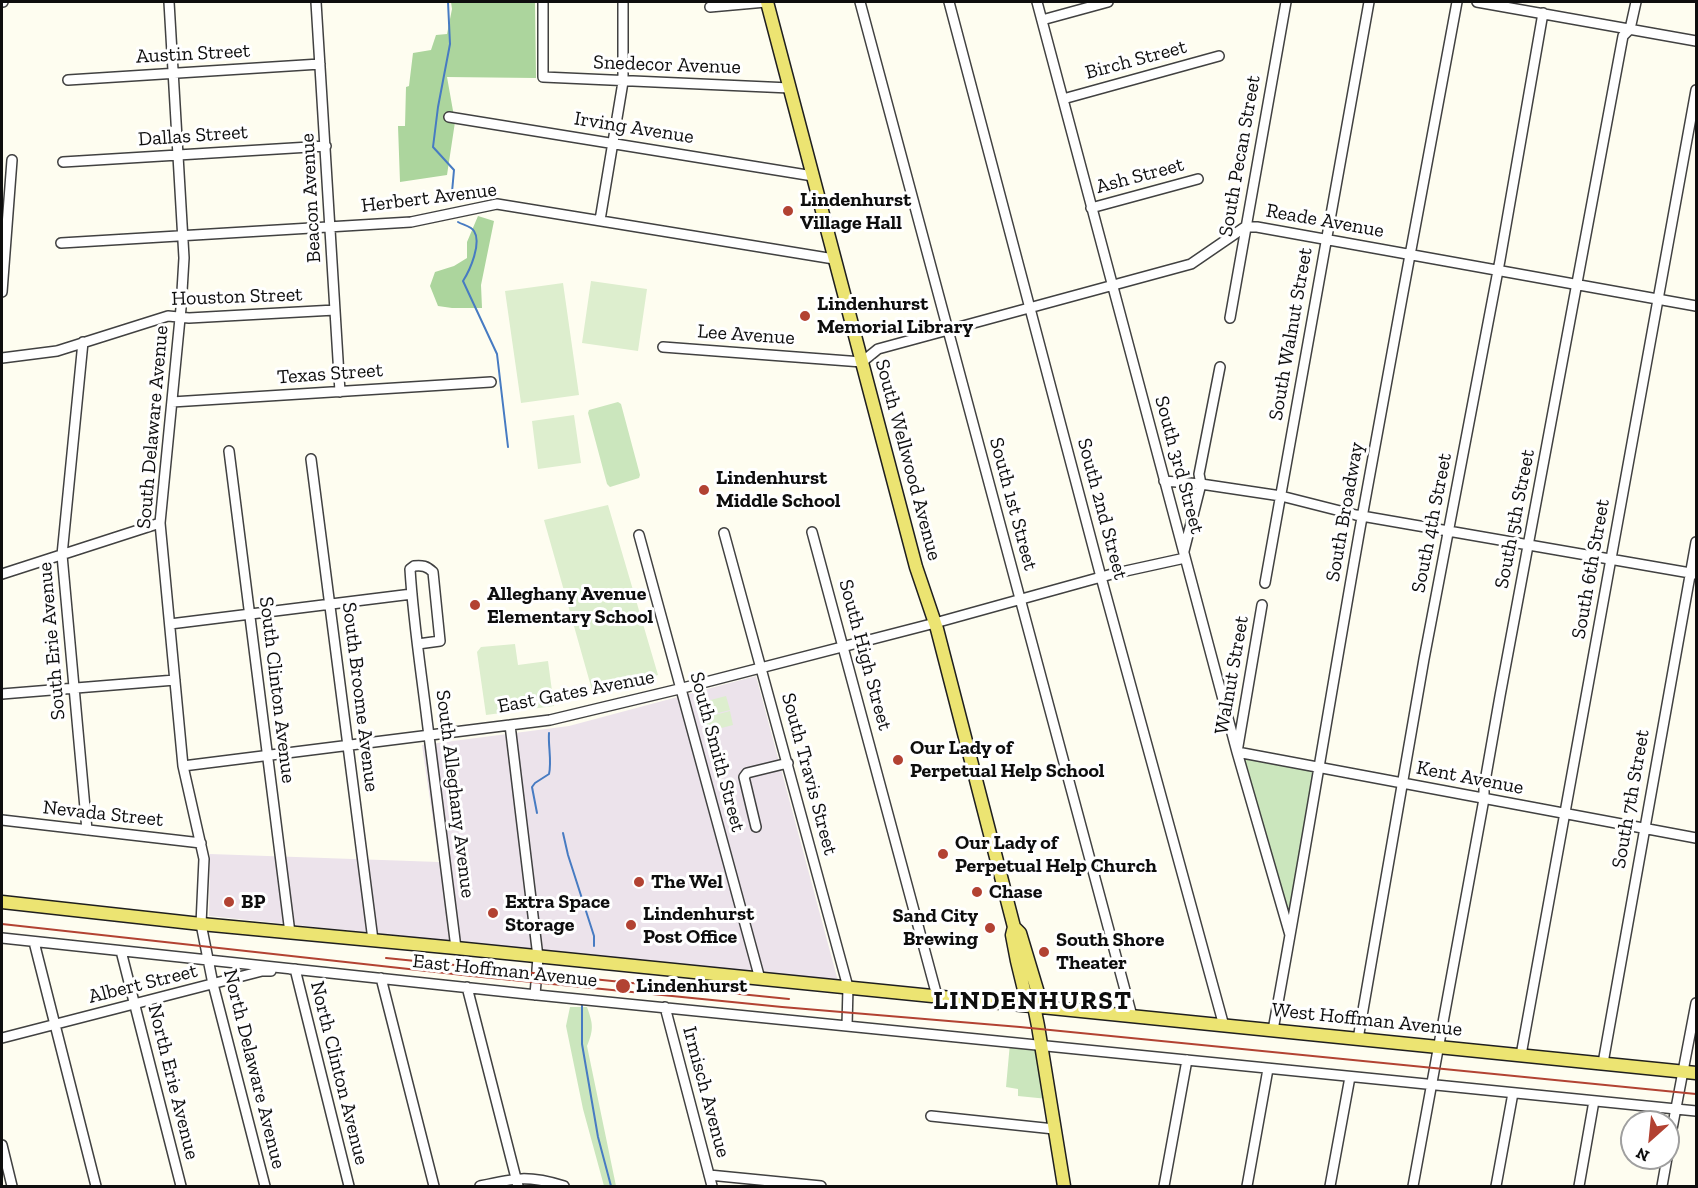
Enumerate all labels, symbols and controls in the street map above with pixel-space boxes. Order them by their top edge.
street label: Birch Street [1083,35,1189,85]
street label: Austin Street [135,39,251,69]
street label: Snedecor Avenue [593,50,741,80]
street label: South Pecan Street [1214,73,1266,239]
street label: Irving Avenue [572,107,696,149]
street label: Dallas Street [137,120,249,152]
street label: Beacon Avenue [296,132,326,264]
street label: Ash Street [1093,153,1187,199]
street label: Herbert Avenue [360,178,498,218]
place label: Lindenhurst Village Hall [800,188,911,235]
street label: Reade Avenue [1264,199,1386,243]
marker: Lindenhurst Village Hall [781,204,795,218]
street label: South Walnut Street [1264,246,1318,422]
street label: Houston Street [171,283,303,311]
place label: Lindenhurst Memorial Library [817,292,973,339]
marker: Lindenhurst Memorial Library [798,309,812,323]
street label: Lee Avenue [696,320,796,350]
street label: South Delaware Avenue [132,324,174,530]
street label: South Wellwood Avenue [870,357,946,563]
street label: Texas Street [276,358,384,390]
street label: South 3rd Street [1149,393,1209,537]
street label: South 1st Street [984,435,1042,573]
street label: South 2nd Street [1072,436,1132,582]
street label: South Broadway [1321,440,1369,584]
street label: South 5th Street [1490,447,1540,591]
street label: South 4th Street [1407,451,1457,595]
place label: Lindenhurst Middle School [716,466,841,513]
marker: Lindenhurst Middle School [697,483,711,497]
street label: South 6th Street [1567,497,1615,641]
street label: South Erie Avenue [33,561,71,721]
street label: South High Street [833,577,897,733]
place label: Alleghany Avenue Elementary School [487,582,653,629]
street label: South Clinton Avenue [254,595,300,785]
marker: Alleghany Avenue Elementary School [468,598,482,612]
street label: South Broome Avenue [336,601,384,793]
street label: Walnut Street [1210,614,1254,736]
street label: East Gates Avenue [496,665,656,719]
street label: South Smith Street [684,669,750,835]
street label: South Alleghany Avenue [430,689,480,899]
street label: South Travis Street [776,690,842,858]
street label: South 7th Street [1607,728,1655,870]
place label: Our Lady of Perpetual Help School [910,736,1105,783]
marker: Our Lady of Perpetual Help School [891,753,905,767]
street label: Kent Avenue [1414,756,1526,800]
street label: Nevada Street [42,796,164,832]
place label: Our Lady of Perpetual Help Church [955,831,1157,878]
marker: Our Lady of Perpetual Help Church [936,847,950,861]
place label: The Wel [651,870,723,894]
marker: The Wel [632,875,646,889]
place label: Chase [989,880,1042,904]
marker: Chase [970,885,984,899]
place label: BP [241,890,265,914]
place label: Extra Space Storage [505,890,610,937]
marker: BP [222,895,236,909]
place label: Lindenhurst Post Office [643,902,754,949]
place label: Sand City Brewing [892,904,978,951]
marker: Extra Space Storage [486,906,500,920]
marker: Lindenhurst Post Office [624,918,638,932]
marker: Sand City Brewing [983,921,997,935]
place label: South Shore Theater [1056,928,1164,975]
marker: South Shore Theater [1037,945,1051,959]
street label: East Hoffman Avenue [411,949,599,993]
street label: Albert Street [86,959,200,1009]
street label: North Delaware Avenue [218,967,290,1171]
place label: Lindenhurst [636,974,747,998]
marker: Lindenhurst [614,977,632,995]
street label: North Clinton Avenue [305,979,373,1167]
district label: LINDENHURST [933,986,1133,1018]
street label: West Hoffman Avenue [1271,998,1463,1042]
street label: North Erie Avenue [142,1002,204,1162]
street label: Irmisch Avenue [677,1024,735,1160]
north arrow [1620,1110,1680,1170]
text: N [1633,1143,1652,1166]

